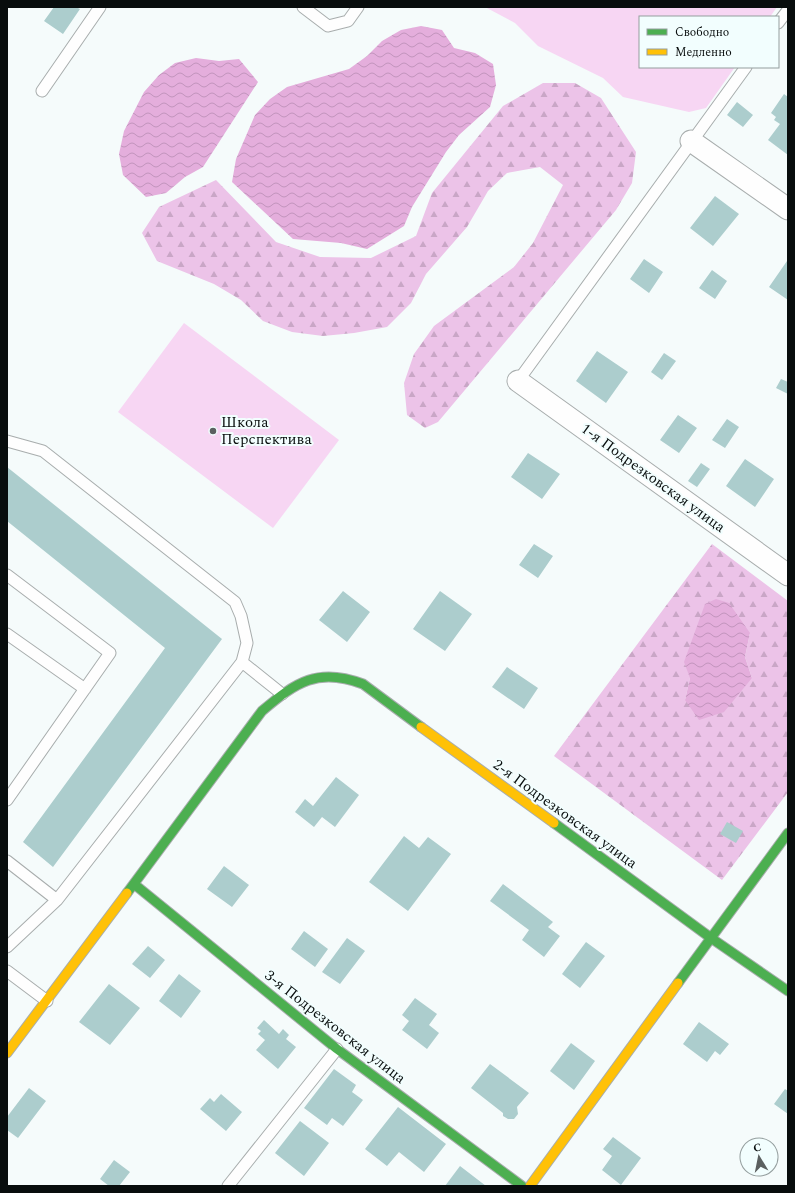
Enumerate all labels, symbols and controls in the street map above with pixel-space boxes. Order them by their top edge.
legend [639,16,779,68]
text: Свободно [675,23,729,42]
text: Медленно [675,43,732,62]
place label: Школа Перспектива [221,411,312,451]
street label: 1-я Подрезковская улица [576,418,731,539]
marker: Школа Перспектива [208,426,218,436]
street label: 2-я Подрезковская улица [488,754,643,875]
street label: 3-я Подрезковская улица [259,964,411,1090]
north arrow [739,1137,779,1177]
text: С [752,1139,763,1157]

